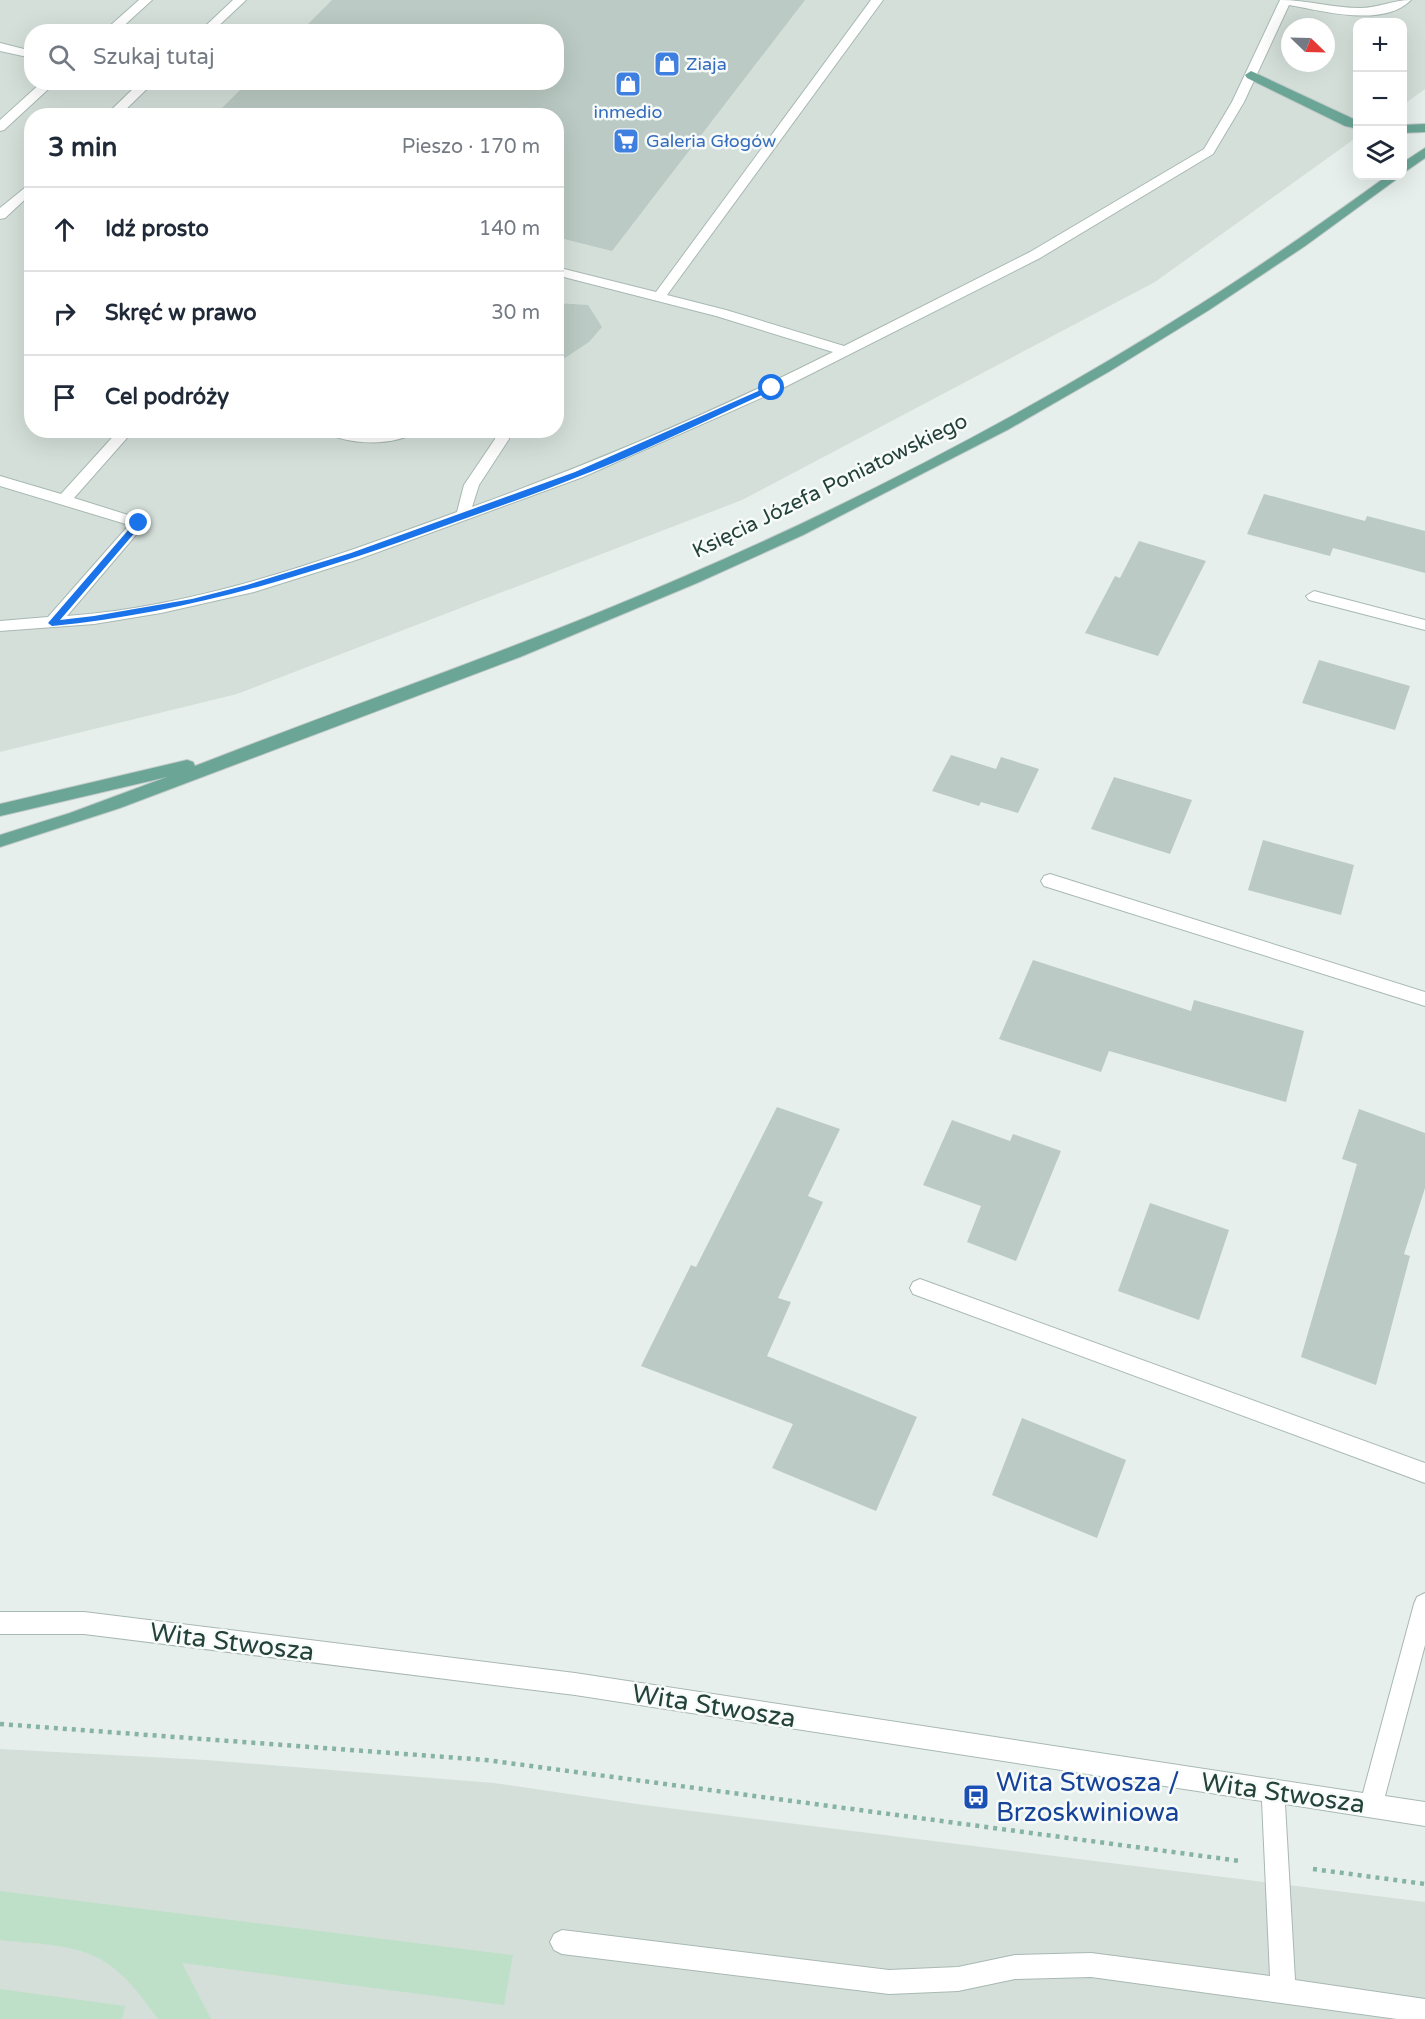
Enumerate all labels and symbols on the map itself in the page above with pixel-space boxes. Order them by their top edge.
north arrow [1281,18,1335,72]
shop icon: Ziaja [652,49,682,79]
place label: Ziaja [686,53,727,75]
shop icon: inmedio [613,69,643,99]
place label: inmedio [594,101,663,123]
supermarket icon: Galeria Głogów [611,126,641,156]
place label: Galeria Głogów [646,130,776,152]
route start [758,374,784,400]
street label: Księcia Józefa Poniatowskiego [688,408,972,564]
route end [125,509,151,535]
street label: Wita Stwosza [148,1617,316,1667]
street label: Wita Stwosza [630,1678,798,1734]
street label: Wita Stwosza [1199,1766,1367,1820]
place label: Wita Stwosza / Brzoskwiniowa [996,1767,1180,1828]
bus stop icon: Wita Stwosza / Brzoskwiniowa [961,1782,991,1812]

